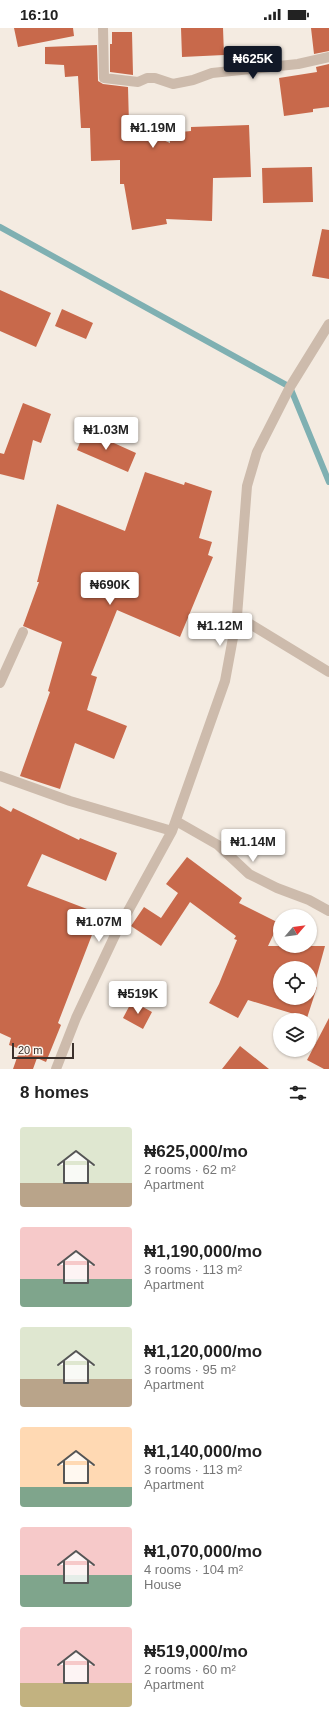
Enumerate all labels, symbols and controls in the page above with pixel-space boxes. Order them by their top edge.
text: 16:10 [20,6,58,23]
pin: ₦625K [225,46,281,80]
text: ₦625K [233,51,273,66]
pin: ₦1.19M [120,115,186,149]
text: ₦1.19M [130,120,176,135]
pin: ₦1.03M [73,417,139,451]
text: ₦1.03M [83,422,129,437]
pin: ₦690K [82,572,138,606]
text: ₦690K [90,577,130,592]
pin: ₦1.12M [187,613,253,647]
text: ₦1.12M [197,618,243,633]
pin: ₦1.14M [220,829,286,863]
text: ₦1.14M [230,834,276,849]
pin: ₦1.07M [66,909,132,943]
north arrow [273,909,317,953]
map controls [273,909,317,1057]
text: ₦1.07M [76,914,122,929]
button: locate [273,961,317,1005]
pin: ₦519K [110,981,166,1015]
text: ₦519K [118,986,158,1001]
button: layers [273,1013,317,1057]
scale bar [12,1041,74,1060]
text: 20 m [18,1044,42,1056]
icon: filters [287,1082,309,1104]
text: 8 homes [20,1083,89,1102]
text: ₦625,000/mo [144,1142,248,1161]
icon: home [52,1143,100,1191]
text: 2 rooms · 62 m² [144,1162,236,1177]
text: Apartment [144,1177,204,1192]
text: ₦1,190,000/mo [144,1242,262,1261]
icon: home [52,1243,100,1291]
text: 3 rooms · 113 m² [144,1262,242,1277]
text: Apartment [144,1277,204,1292]
text: ₦1,120,000/mo [144,1342,262,1361]
icon: home [52,1343,100,1391]
text: 3 rooms · 95 m² [144,1362,236,1377]
text: Apartment [144,1377,204,1392]
text: ₦1,140,000/mo [144,1442,262,1461]
icon: home [52,1443,100,1491]
text: 3 rooms · 113 m² [144,1462,242,1477]
text: Apartment [144,1477,204,1492]
text: ₦1,070,000/mo [144,1542,262,1561]
icon: home [52,1543,100,1591]
text: 4 rooms · 104 m² [144,1562,243,1577]
text: House [144,1577,182,1592]
text: ₦519,000/mo [144,1642,248,1661]
icon: home [52,1643,100,1691]
text: 2 rooms · 60 m² [144,1662,236,1677]
text: Apartment [144,1677,204,1692]

